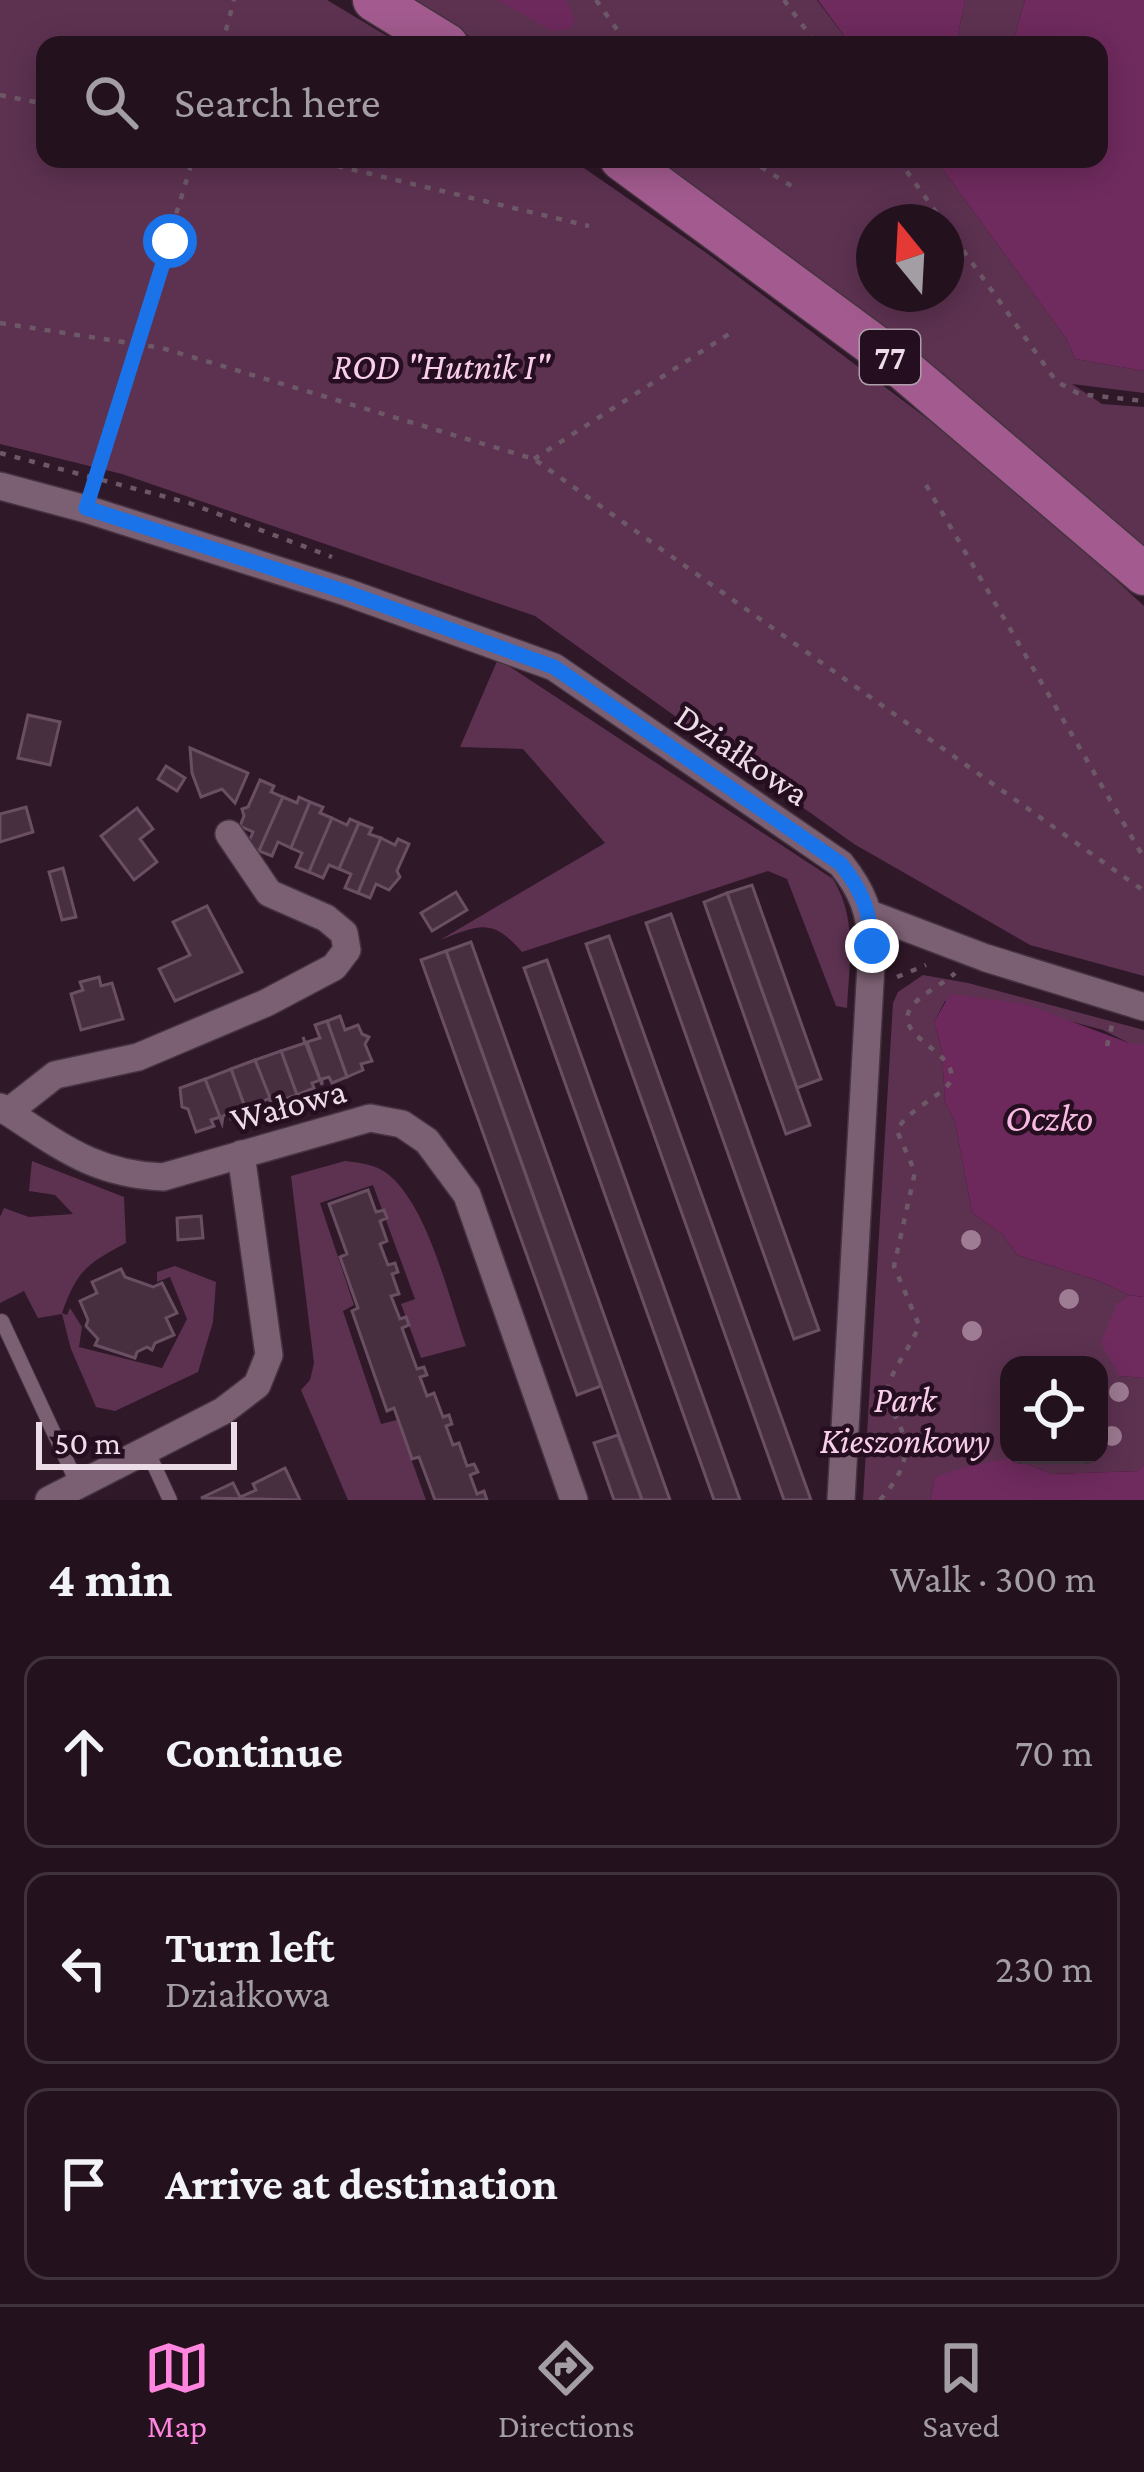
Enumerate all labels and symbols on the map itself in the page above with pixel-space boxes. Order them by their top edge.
north arrow [856,204,964,312]
route start [143,214,197,268]
road number: 77 [860,330,920,384]
park label: ROD "Hutnik I" [332,347,551,387]
street label: Działkowa [668,696,817,814]
route end [845,919,899,973]
street label: Wałowa [226,1070,351,1140]
water label: Oczko [1005,1096,1093,1139]
park label: Park Kieszonkowy [820,1380,990,1461]
scale bar [36,1416,237,1469]

